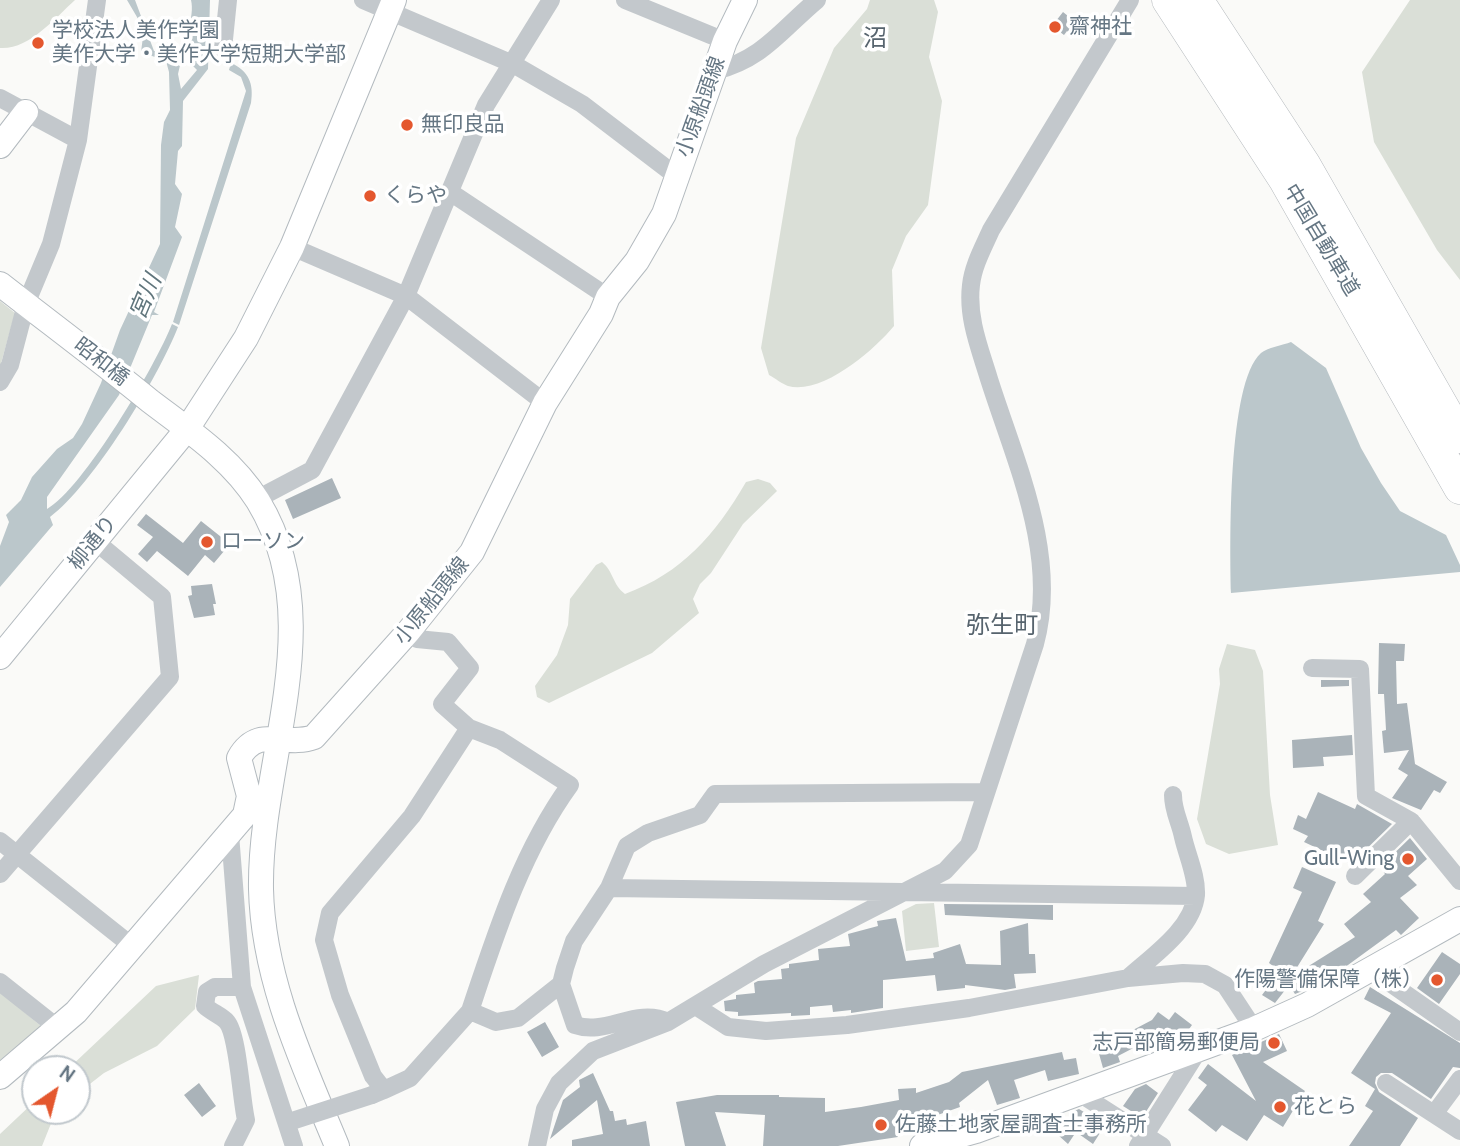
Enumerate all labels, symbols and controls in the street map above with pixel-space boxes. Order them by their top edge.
place label: 齋神社 [1069,14,1132,40]
place label: 学校法人美作学園 美作大学・美作大学短期大学部 [52,18,346,68]
marker: 齋神社 [1047,19,1063,35]
district label: 沼 [863,25,887,53]
marker: 学校法人美作学園 美作大学・美作大学短期大学部 [30,35,46,51]
street label: 小原船頭線 [671,53,731,161]
place label: 無印良品 [421,112,505,138]
marker: 無印良品 [399,117,415,133]
street label: 中国自動車道 [1278,180,1364,300]
place label: くらや [384,183,447,209]
marker: くらや [362,188,378,204]
water label: 宮川 [124,270,168,324]
street label: 昭和橋 [68,333,134,391]
street label: 柳通り [63,511,123,575]
place label: ローソン [221,529,305,555]
marker: ローソン [199,534,215,550]
street label: 小原船頭線 [389,552,475,650]
district label: 弥生町 [966,612,1038,640]
place label: Gull-Wing [1304,846,1394,872]
marker: Gull-Wing [1400,851,1416,867]
place label: 作陽警備保障（株） [1234,967,1423,993]
marker: 作陽警備保障（株） [1429,972,1445,988]
place label: 志戸部簡易郵便局 [1092,1030,1260,1056]
marker: 志戸部簡易郵便局 [1266,1035,1282,1051]
north arrow [21,1055,91,1125]
text: N [55,1061,79,1087]
place label: 花とら [1294,1094,1357,1120]
marker: 花とら [1272,1099,1288,1115]
place label: 佐藤土地家屋調査士事務所 [895,1112,1147,1138]
marker: 佐藤土地家屋調査士事務所 [873,1117,889,1133]

